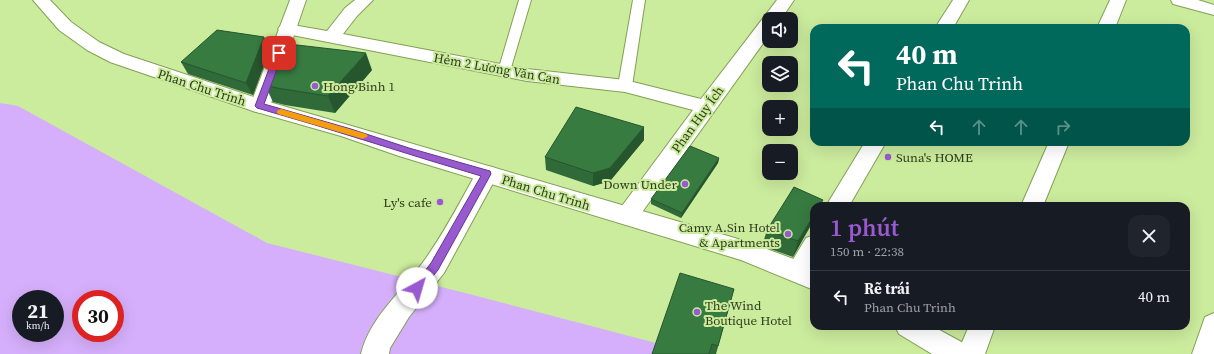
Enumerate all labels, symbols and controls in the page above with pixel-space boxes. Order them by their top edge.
map controls [762,12,798,180]
button: sound [762,12,798,48]
text: 40 m [896,35,958,73]
pin [262,36,296,70]
icon: left [830,40,882,92]
icon: arrive [268,42,290,64]
street label: Hẻm 2 Lương Văn Can [432,49,562,88]
button: layers [762,56,798,92]
street label: Phan Chu Trinh [156,65,248,110]
text: Phan Chu Trinh [896,71,1023,96]
place label: Hong Binh 1 [323,78,395,95]
marker: Hong Binh 1 [310,81,320,91]
street label: Phan Huy Ích [667,82,727,156]
button: + [762,100,798,136]
icon: left [926,116,948,138]
icon: ahead [968,116,990,138]
icon: ahead [1010,116,1032,138]
icon: right [1052,116,1074,138]
button: − [762,144,798,180]
place label: Suna's HOME [896,149,973,166]
marker: Suna's HOME [883,152,893,162]
street label: Phan Chu Trinh [499,171,592,214]
place label: Down Under [603,176,677,193]
marker: Down Under [680,179,690,189]
place label: Ly's cafe [383,194,432,211]
marker: Ly's cafe [435,197,445,207]
text: 1 phút [830,211,899,244]
button: close [1128,215,1170,257]
place label: Camy A.Sin Hotel & Apartments [679,219,780,251]
marker: Camy A.Sin Hotel & Apartments [783,229,793,239]
text: 150 m · 22:38 [830,243,904,260]
position arrow [396,267,438,309]
text: Rẽ trái [864,278,910,299]
icon: left [830,286,852,308]
text: 40 m [1138,286,1170,307]
speed limit sign: 30 [72,290,124,342]
text: 21 [27,297,49,325]
place label: The Wind Boutique Hotel [705,297,792,329]
text: Phan Chu Trinh [864,299,956,316]
marker: The Wind Boutique Hotel [692,307,702,317]
text: km/h [26,319,50,332]

